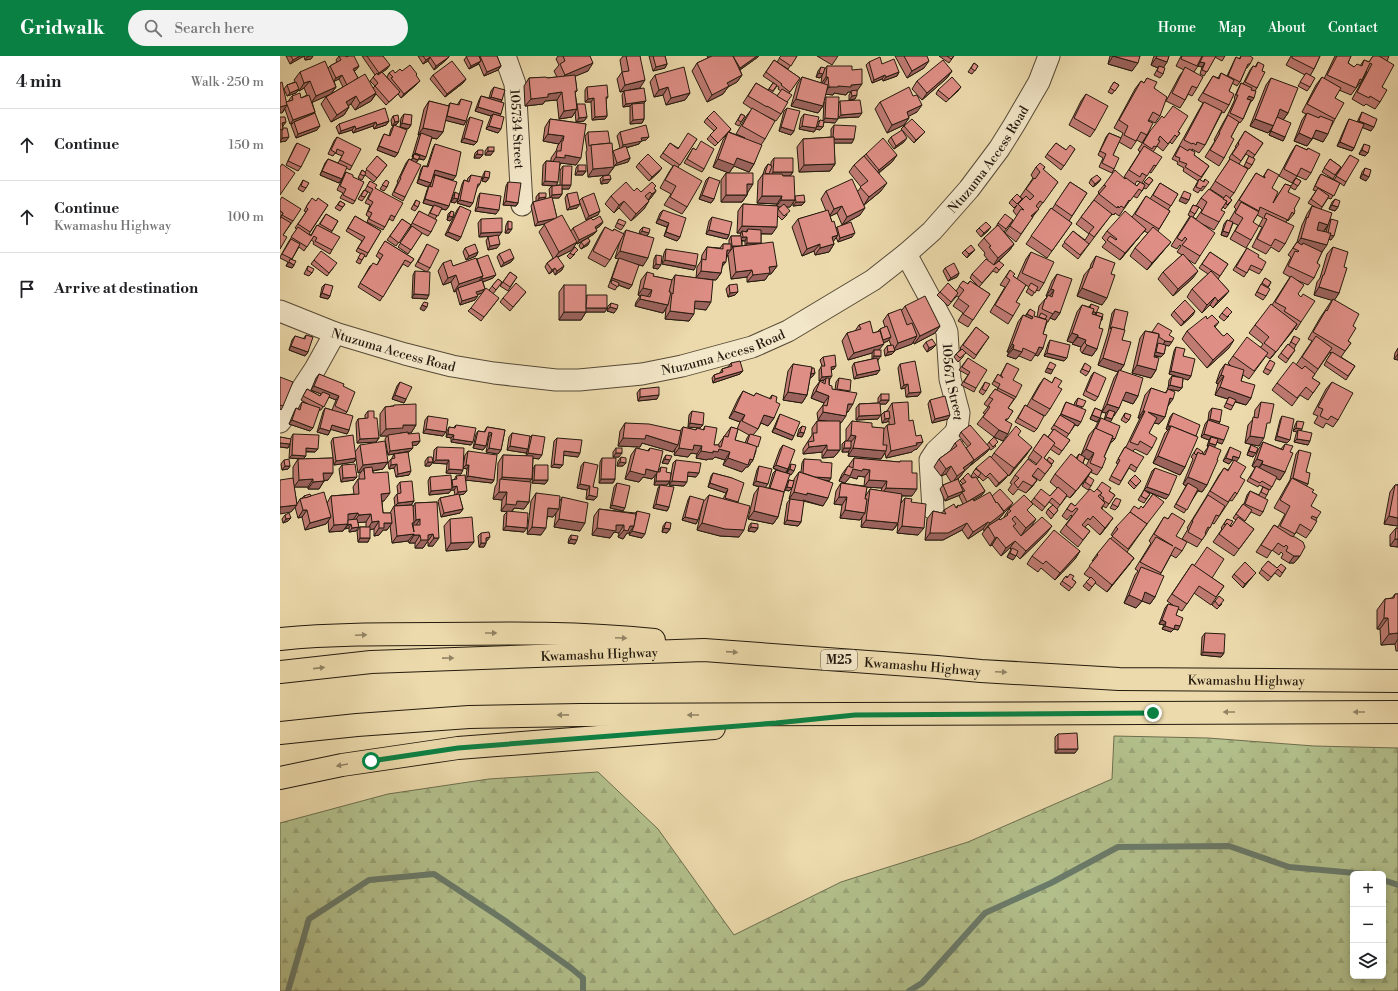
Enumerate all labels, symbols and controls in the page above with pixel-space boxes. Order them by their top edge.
search box [128,10,408,46]
text: Gridwalk [20,16,104,40]
icon: search [142,17,164,39]
text: Search here [174,19,254,38]
text: Home [1158,19,1196,37]
text: Map [1218,19,1246,37]
text: About [1268,19,1306,37]
text: Contact [1328,19,1378,37]
text: 4 min [16,71,61,93]
text: Walk · 250 m [191,74,264,90]
street label: 105734 Street [506,89,527,170]
street label: Ntuzuma Access Road [945,102,1033,217]
icon: ahead [16,134,38,156]
text: Continue [54,135,119,154]
text: 150 m [229,137,264,153]
text: Continue [54,199,119,218]
icon: ahead [16,206,38,228]
text: 100 m [228,209,264,225]
text: Kwamashu Highway [54,218,171,234]
icon: arrive [16,278,38,300]
text: Arrive at destination [54,279,198,298]
street label: Ntuzuma Access Road [329,325,458,376]
street label: Ntuzuma Access Road [660,326,788,379]
street label: 105671 Street [939,343,966,422]
one-way arrow [485,630,498,636]
one-way arrow [355,632,368,638]
one-way arrow [615,634,627,641]
street label: Kwamashu Highway [540,645,659,665]
one-way arrow [726,648,738,655]
road number: M25 [821,650,857,670]
one-way arrow [442,655,455,661]
street label: Kwamashu Highway [863,655,982,680]
one-way arrow [313,664,325,671]
one-way arrow [995,669,1007,676]
street label: Kwamashu Highway [1187,672,1306,689]
route end [1144,704,1162,722]
one-way arrow [1223,709,1235,716]
one-way arrow [1352,709,1365,715]
one-way arrow [556,712,569,718]
one-way arrow [686,712,699,718]
route start [362,752,380,770]
one-way arrow [336,763,348,769]
map controls [1350,871,1386,979]
button: + [1350,871,1386,907]
button: − [1350,907,1386,943]
button: layers [1350,943,1386,979]

